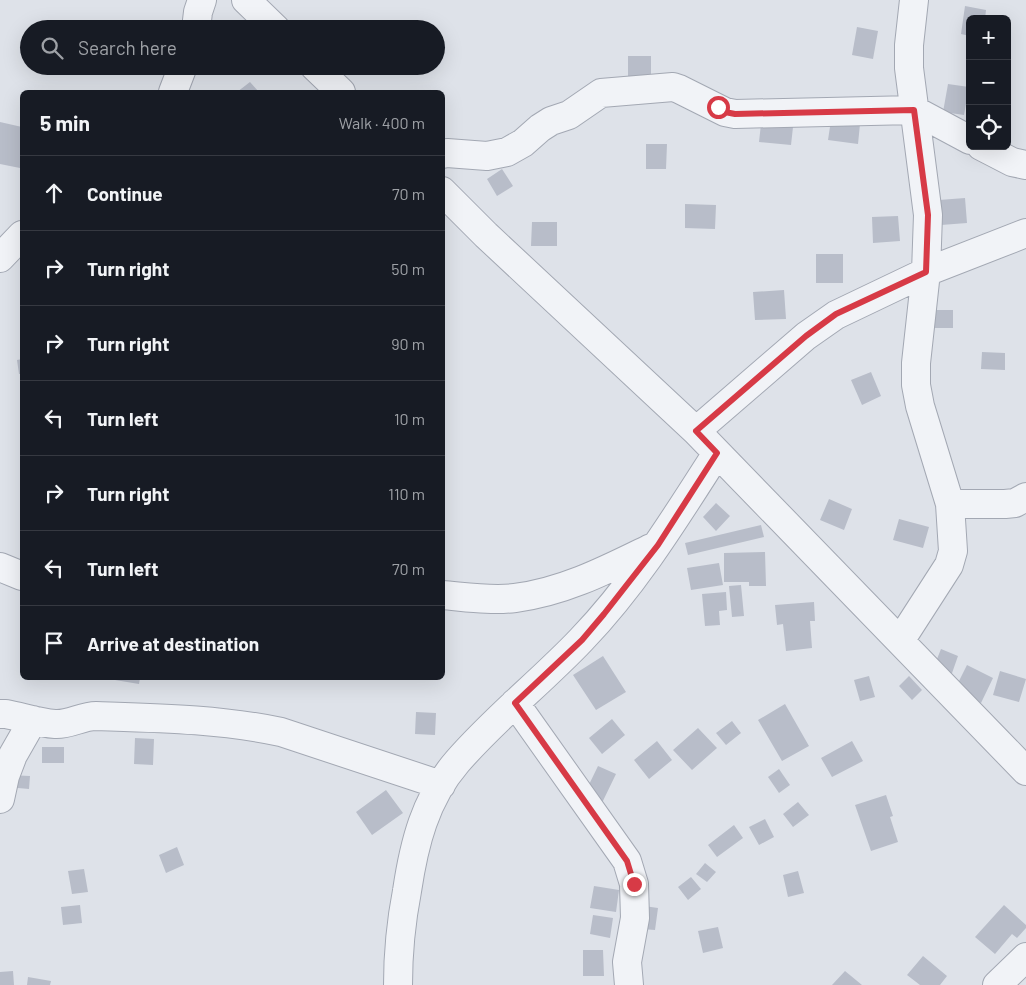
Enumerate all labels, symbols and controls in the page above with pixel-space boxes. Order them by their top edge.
map controls [966,15,1011,150]
button: + [966,15,1011,60]
search box [20,20,445,75]
icon: search [38,34,66,62]
text: Search here [78,36,177,59]
button: − [966,60,1011,105]
route start [707,96,730,119]
button: locate [966,105,1011,150]
text: 5 min [40,110,90,135]
text: Walk · 400 m [339,113,425,132]
icon: ahead [40,179,68,207]
text: Continue [87,182,163,205]
text: 70 m [392,184,425,203]
icon: right [40,254,68,282]
text: Turn right [87,257,169,280]
text: 50 m [391,259,425,278]
icon: right [40,329,68,357]
text: Turn right [87,332,169,355]
text: 90 m [391,334,425,353]
icon: left [40,404,68,432]
text: Turn left [87,407,158,430]
text: 10 m [394,409,425,428]
icon: right [40,479,68,507]
text: Turn right [87,482,169,505]
text: 110 m [388,484,425,503]
icon: left [40,554,68,582]
text: Turn left [87,557,158,580]
text: 70 m [392,559,425,578]
icon: arrive [40,629,68,657]
text: Arrive at destination [87,632,259,655]
route end [623,873,646,896]

